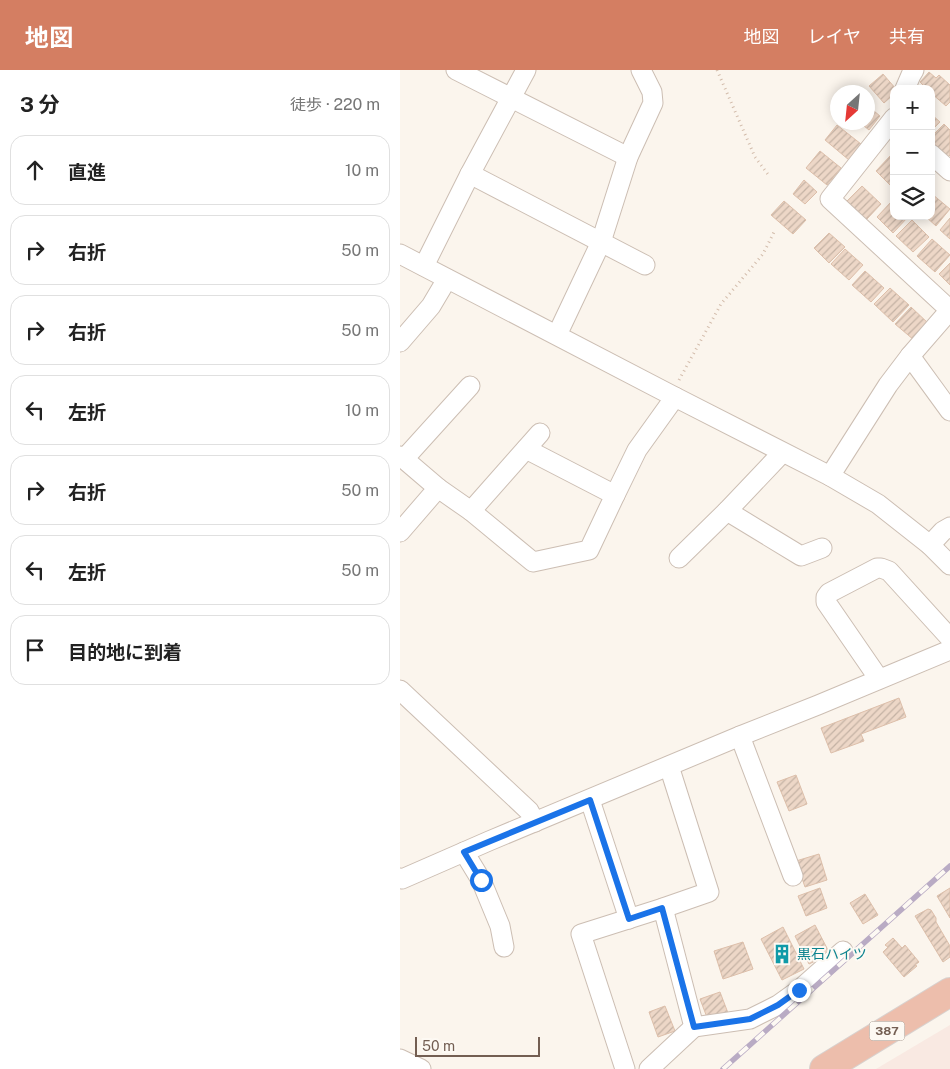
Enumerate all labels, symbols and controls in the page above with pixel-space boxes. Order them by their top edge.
text: 地図 [25,23,73,51]
text: 地図 [744,26,780,47]
text: レイヤ [808,26,861,47]
text: 共有 [889,26,925,47]
north arrow [830,85,875,130]
map controls [890,85,935,220]
button: + [890,85,935,130]
text: 3 分 [20,92,60,117]
text: 徒歩 · 220 m [290,95,380,114]
button: − [890,130,935,175]
icon: ahead [21,156,49,184]
text: 直進 [68,161,106,183]
text: 10 m [345,161,379,180]
button: layers [890,175,935,220]
icon: right [21,236,49,264]
text: 右折 [68,241,106,263]
text: 50 m [341,241,379,260]
icon: right [21,316,49,344]
text: 右折 [68,321,106,343]
text: 50 m [341,321,379,340]
icon: left [21,396,49,424]
text: 左折 [68,401,106,423]
text: 10 m [345,401,379,420]
icon: right [21,476,49,504]
text: 右折 [68,481,106,503]
text: 50 m [341,481,379,500]
icon: left [21,556,49,584]
text: 左折 [68,561,106,583]
text: 50 m [341,561,379,580]
icon: arrive [21,636,49,664]
text: 目的地に到着 [68,641,182,663]
route start [470,869,493,892]
building icon: 黒石ハイツ [771,943,793,965]
place label: 黒石ハイツ [797,946,867,962]
route end [788,979,811,1002]
road number: 387 [870,1021,904,1040]
scale bar [415,1034,540,1057]
text: 50 m [422,1038,455,1054]

